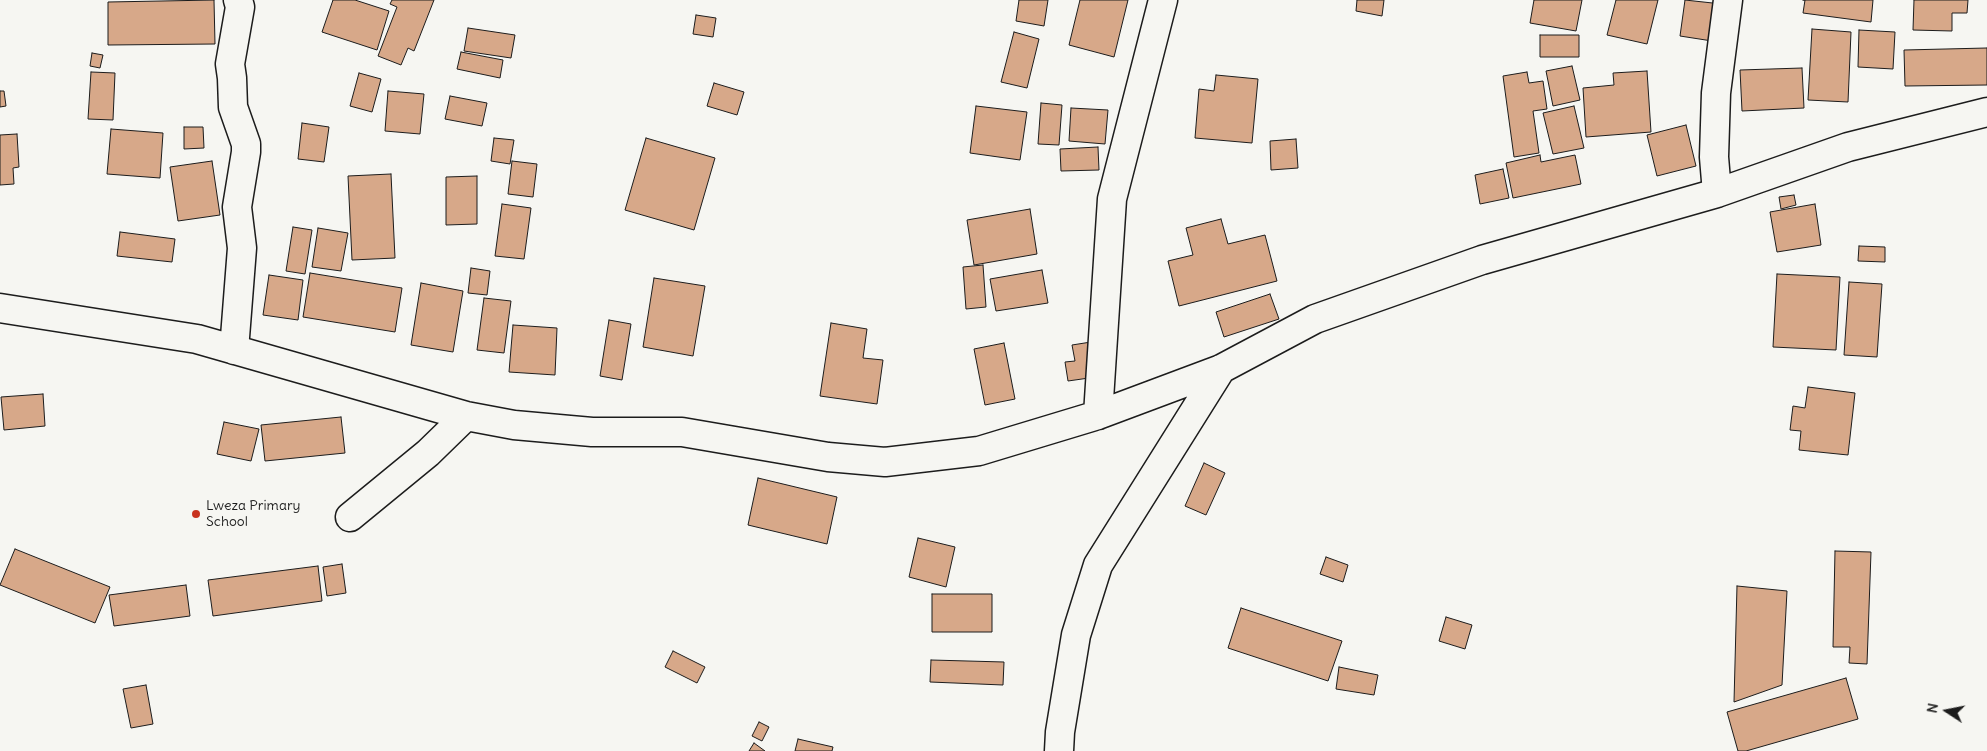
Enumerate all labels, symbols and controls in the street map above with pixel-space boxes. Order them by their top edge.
place label: Lweza Primary School [206,498,301,530]
marker: Lweza Primary School [190,508,202,520]
north arrow [1922,686,1972,736]
text: N [1923,702,1942,715]

